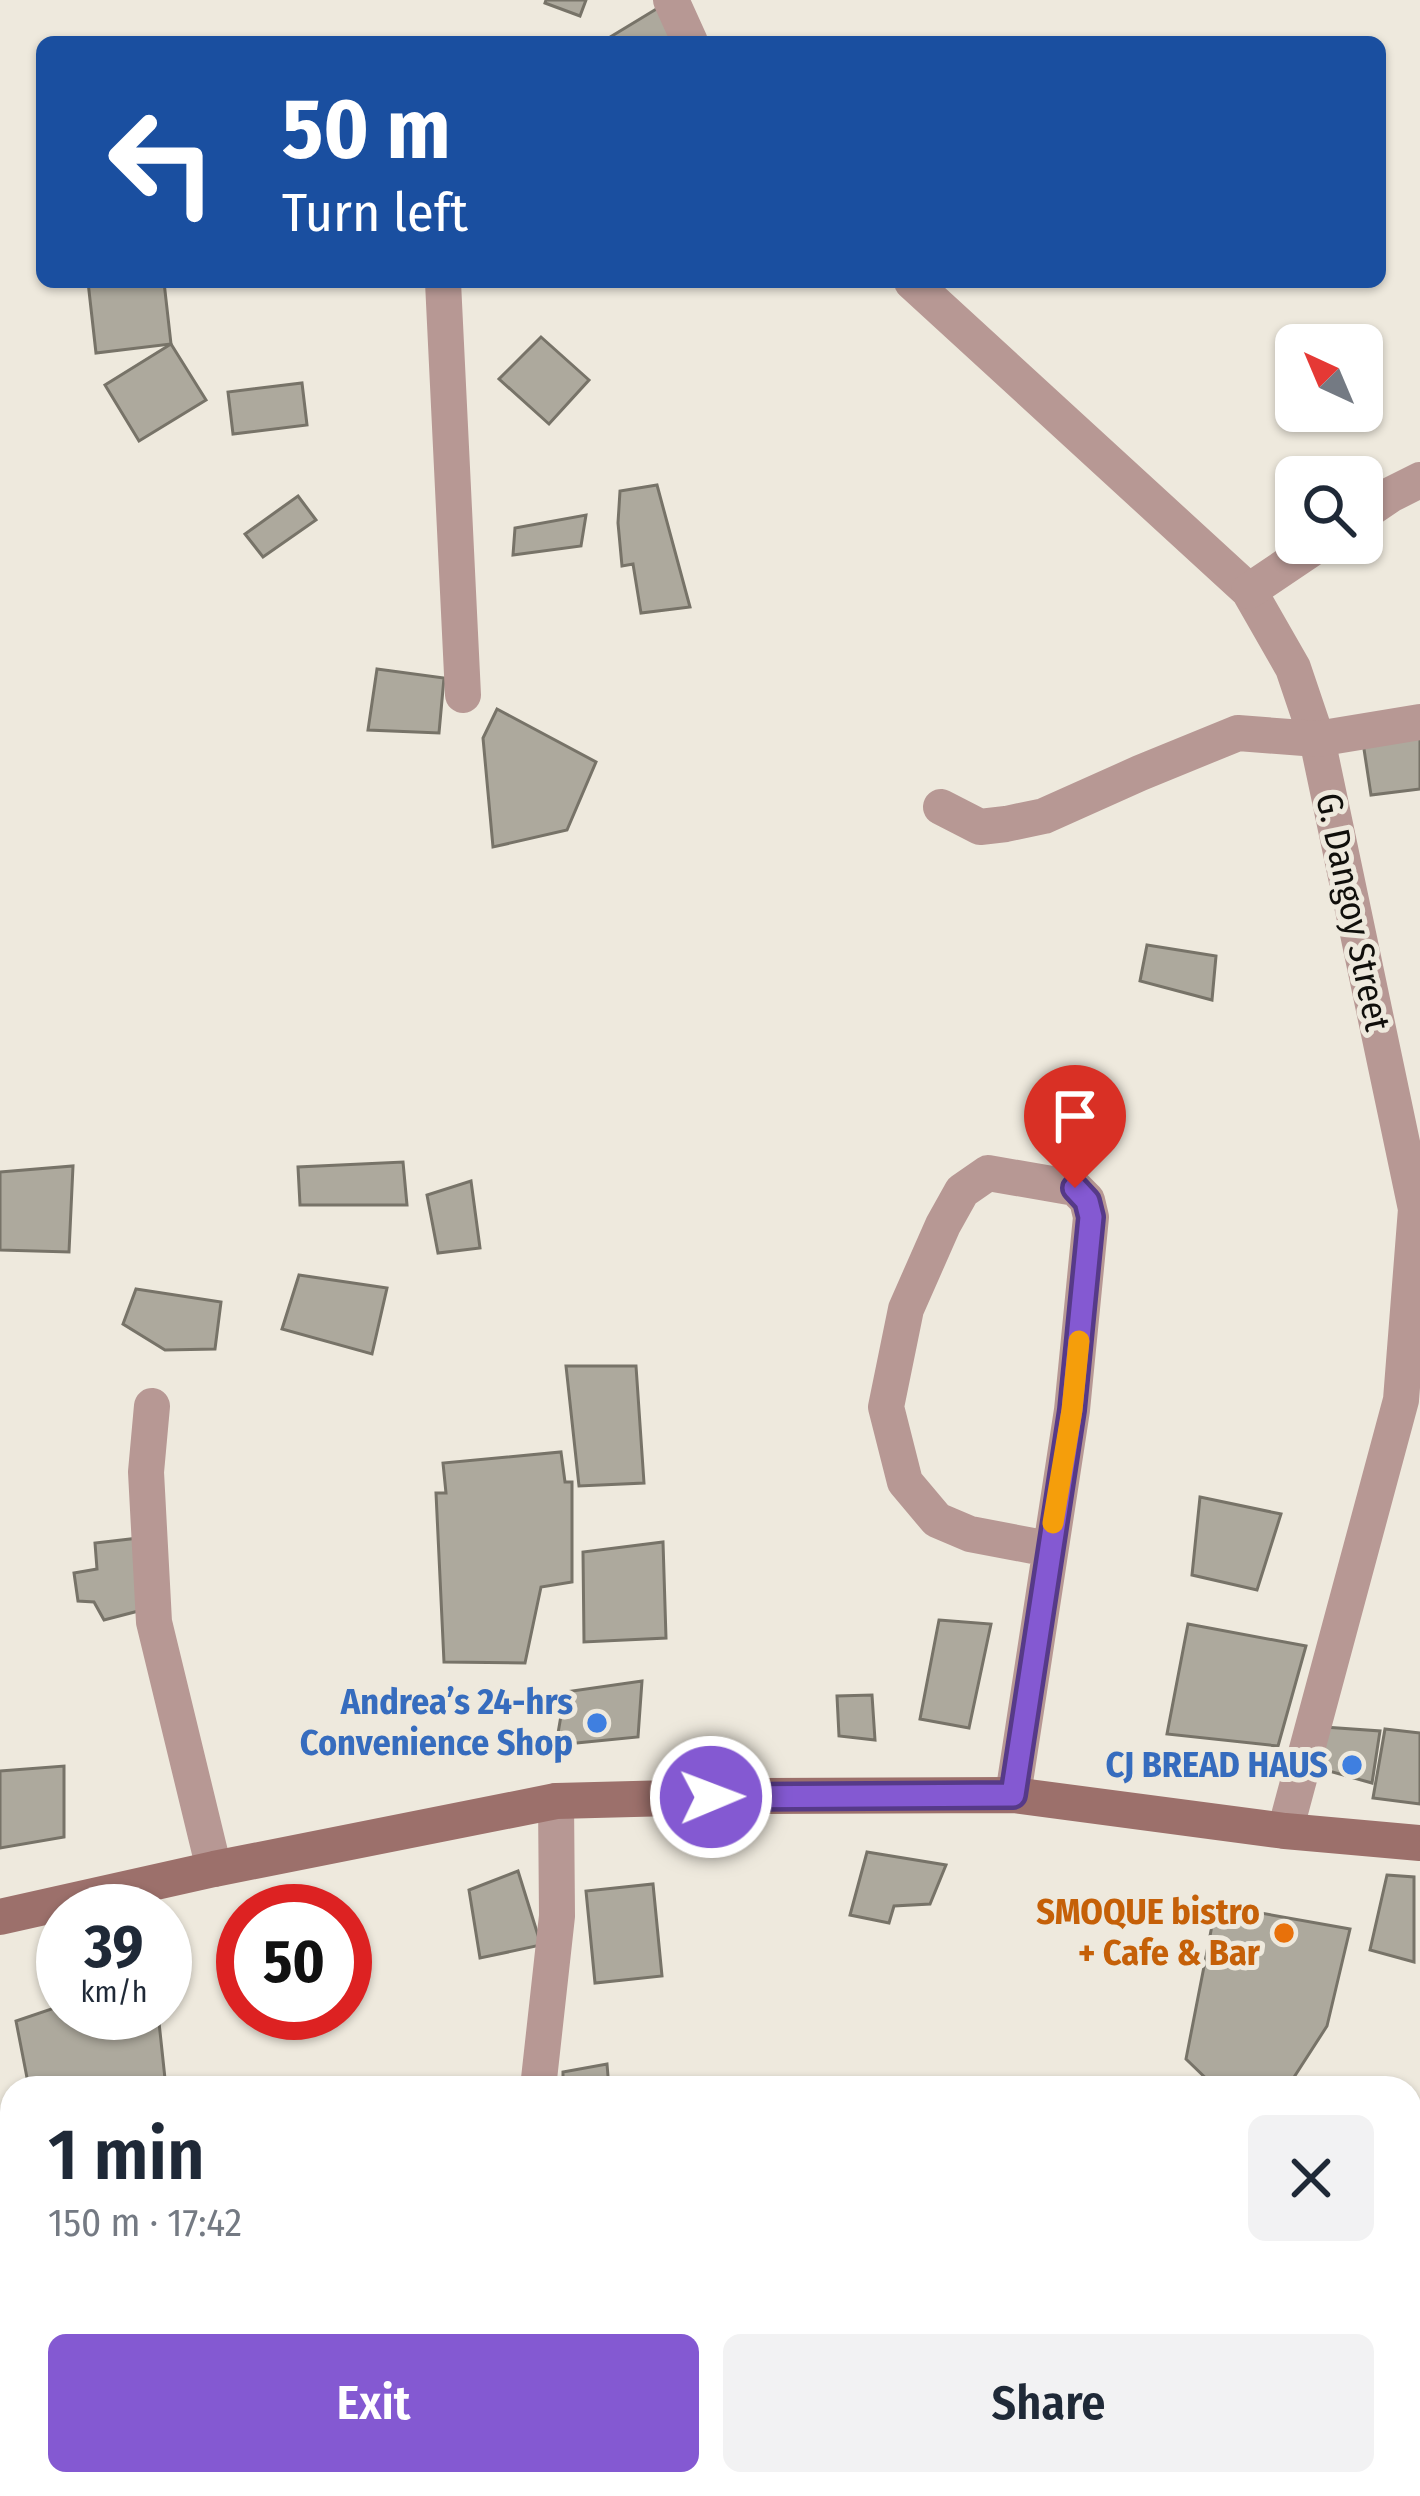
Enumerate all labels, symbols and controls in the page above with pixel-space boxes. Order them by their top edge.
text: 50 m [282,79,451,180]
icon: left [84,84,240,240]
text: Turn left [282,181,468,245]
north arrow [1275,324,1383,432]
map controls [1275,324,1383,564]
button: search [1275,456,1383,564]
street label: G. Dangoy Street [1306,789,1400,1035]
pin [1024,1065,1126,1188]
icon: arrive [1042,1083,1108,1149]
place label: Andrea’s 24-hrs Convenience Shop [300,1680,573,1765]
marker: Andrea’s 24-hrs Convenience Shop [584,1710,610,1736]
position arrow [648,1734,774,1860]
place label: CJ BREAD HAUS [1105,1743,1328,1787]
marker: CJ BREAD HAUS [1339,1752,1365,1778]
speed limit sign: 50 [216,1884,372,2040]
place label: SMOQUE bistro + Cafe & Bar [1036,1890,1261,1975]
text: 39 [85,1911,143,1983]
marker: SMOQUE bistro + Cafe & Bar [1271,1920,1297,1946]
text: km/h [81,1974,147,2010]
text: 1 min [48,2112,205,2198]
button: close [1248,2115,1374,2241]
text: 150 m · 17:42 [48,2200,242,2246]
button: Exit [48,2334,699,2472]
button: Share [723,2334,1374,2472]

